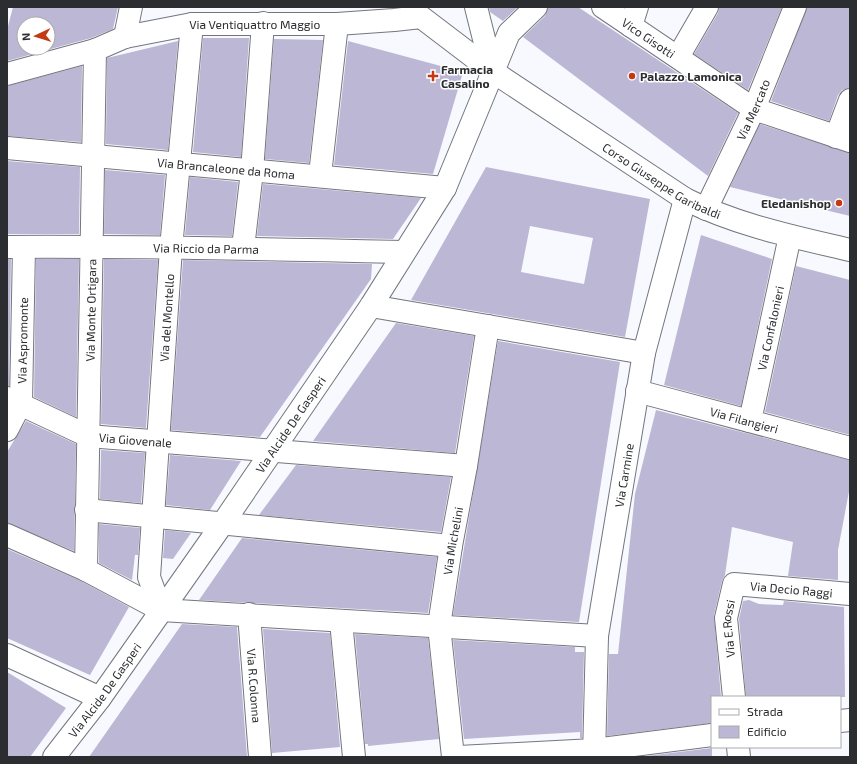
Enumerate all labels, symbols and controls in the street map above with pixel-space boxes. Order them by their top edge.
street label: Vico Gisotti [619,15,678,61]
north arrow [16,16,56,56]
street label: Via Ventiquattro Maggio [189,17,321,31]
text: N [19,32,32,41]
place label: Farmacia Casalino [441,62,493,90]
place label: Palazzo Lamonica [640,69,742,83]
marker: Farmacia Casalino [428,71,438,81]
marker: Palazzo Lamonica [627,71,637,81]
street label: Via Mercato [733,77,772,142]
street label: Corso Giuseppe Garibaldi [600,139,723,221]
street label: Via Brancaleone da Roma [157,155,296,181]
place label: Eledanishop [761,196,831,210]
marker: Eledanishop [834,198,844,208]
street label: Via Riccio da Parma [153,240,259,256]
street label: Via Monte Ortigara [83,259,98,361]
street label: Via del Montello [156,273,176,362]
street label: Via Confalonieri [754,285,786,372]
street label: Via Aspromonte [14,297,30,384]
street label: Via Alcide De Gasperi [252,373,328,475]
street label: Via Filangieri [709,404,780,436]
street label: Via Giovenale [98,430,172,450]
street label: Via Carmine [611,442,636,508]
street label: Via Michelini [440,506,465,576]
street label: Via Decio Raggi [750,578,833,599]
street label: Via E.Rossi [718,598,737,658]
street label: Via Alcide De Gasperi [65,640,144,740]
street label: Via R.Colonna [245,648,264,723]
legend [711,696,841,748]
text: Strada [747,704,783,718]
text: Edificio [747,724,787,738]

